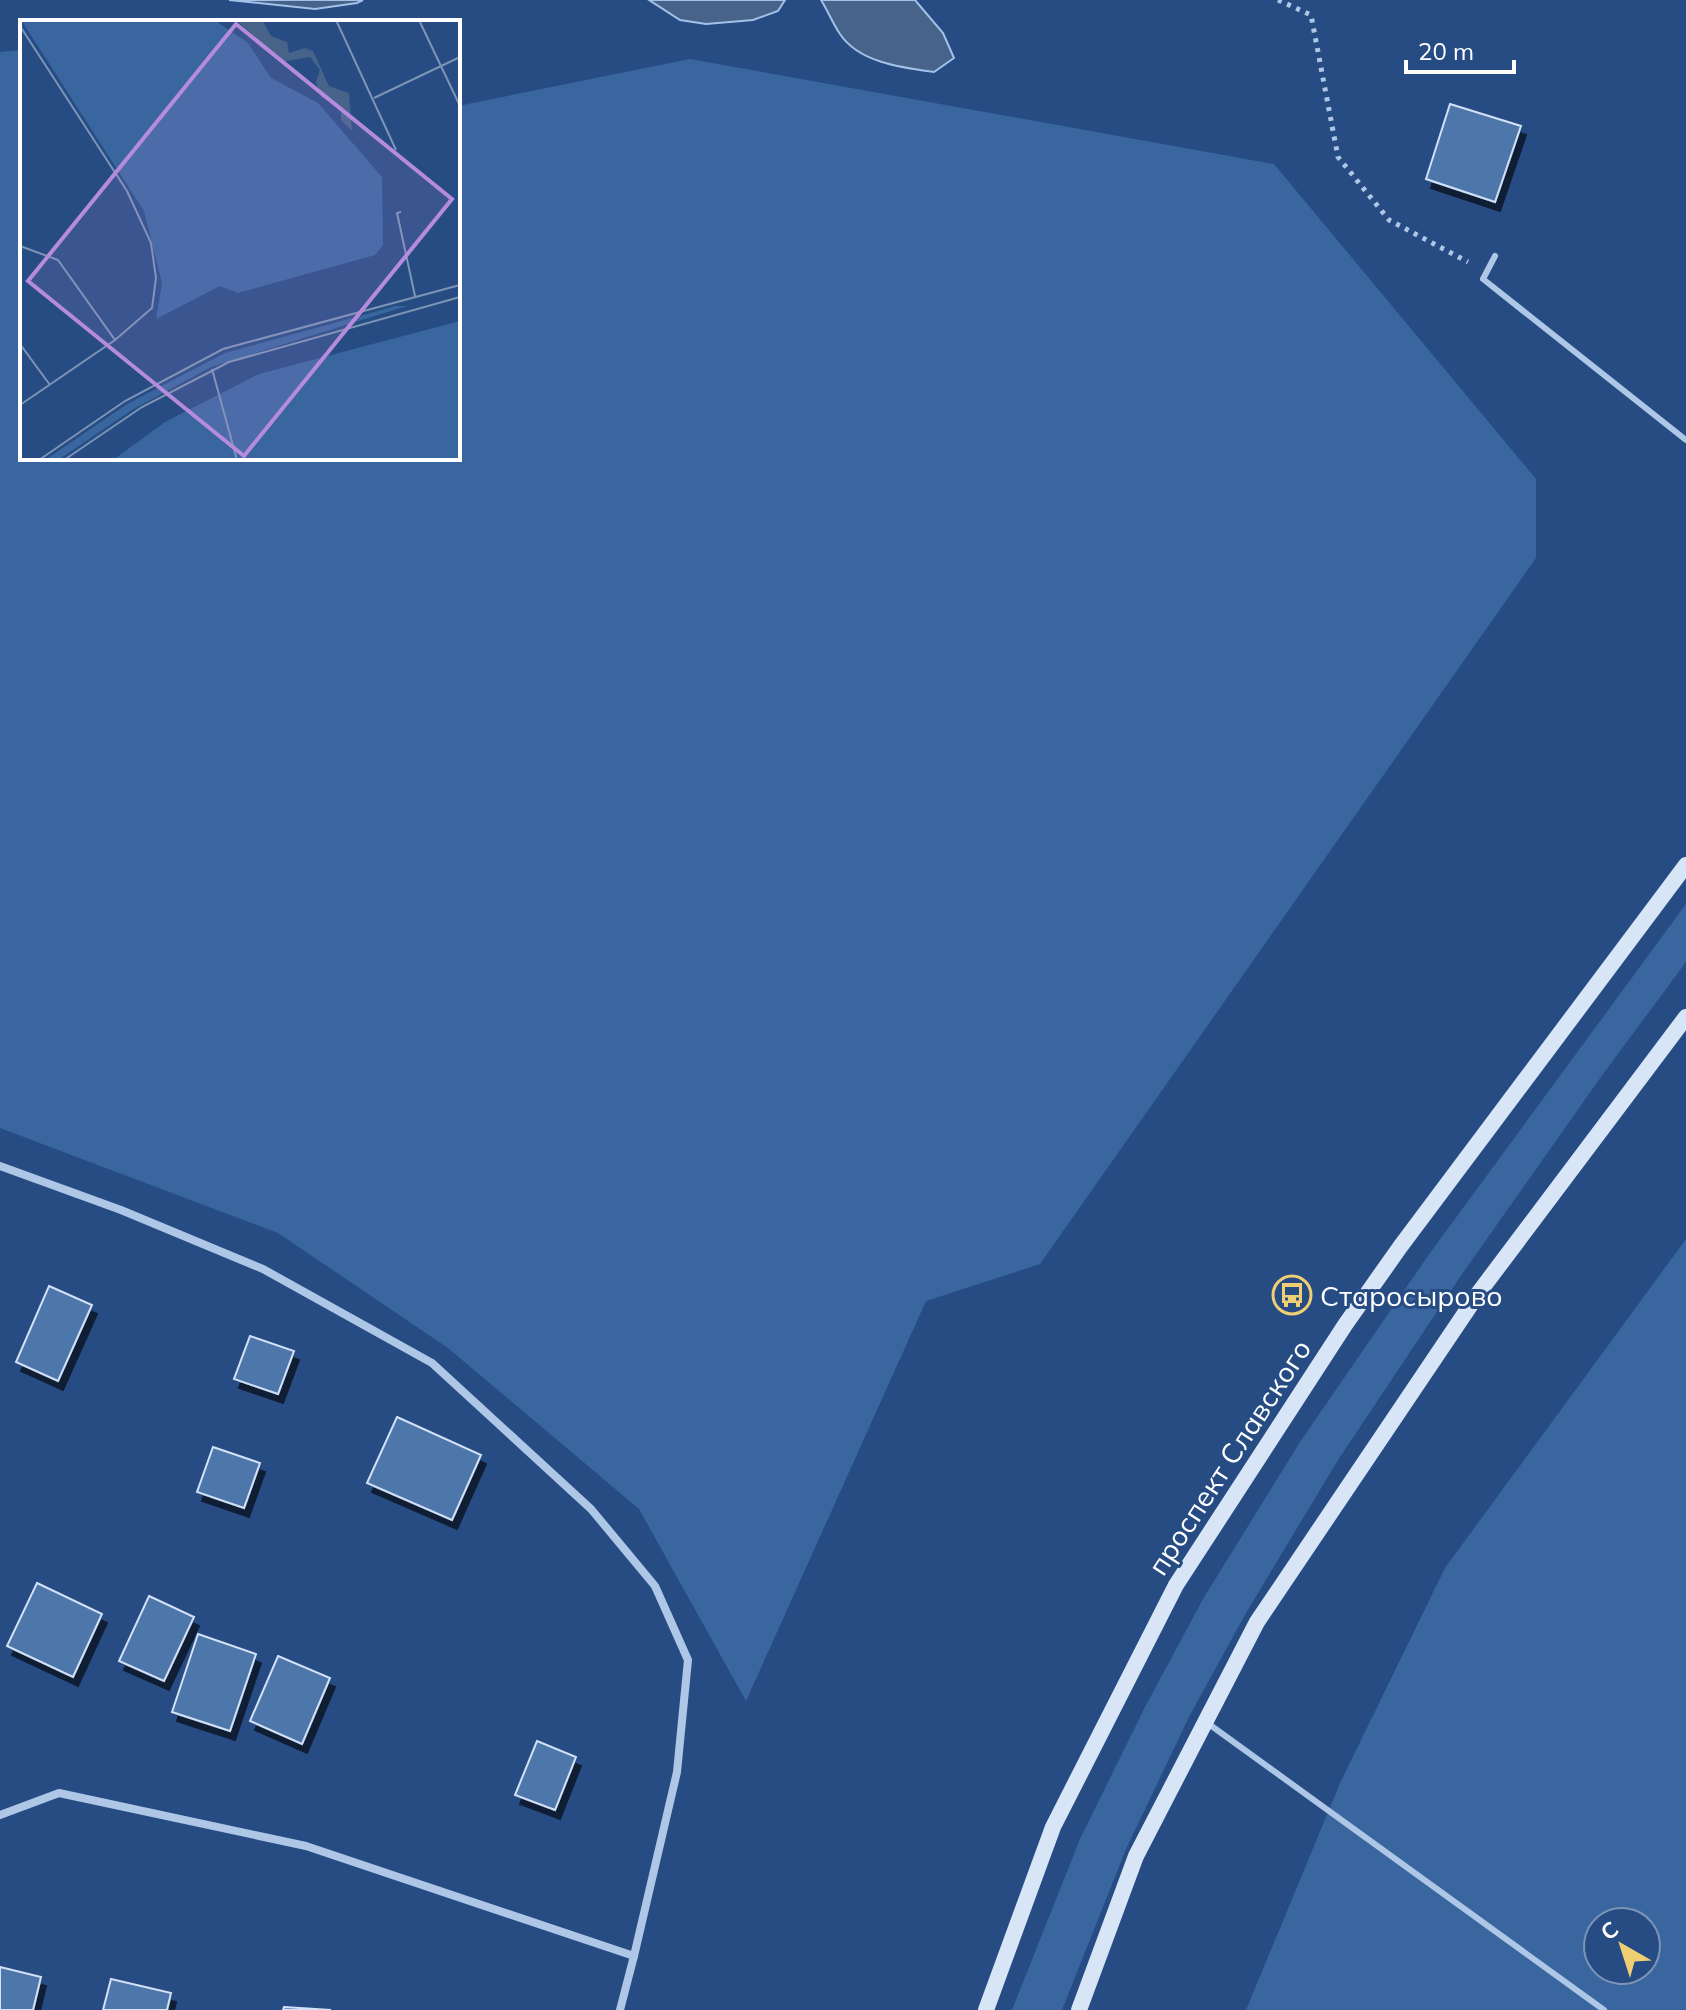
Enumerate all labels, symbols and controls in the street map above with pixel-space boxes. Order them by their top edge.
inset map [20,20,460,460]
scale bar [1406,24,1514,74]
text: 20 m [1418,36,1474,66]
bus stop icon: Старосырово [1271,1274,1313,1316]
place label: Старосырово [1320,1278,1503,1313]
street label: проспект Славского [1140,1333,1318,1581]
north arrow [1582,1906,1662,1986]
text: С [1595,1915,1624,1946]

